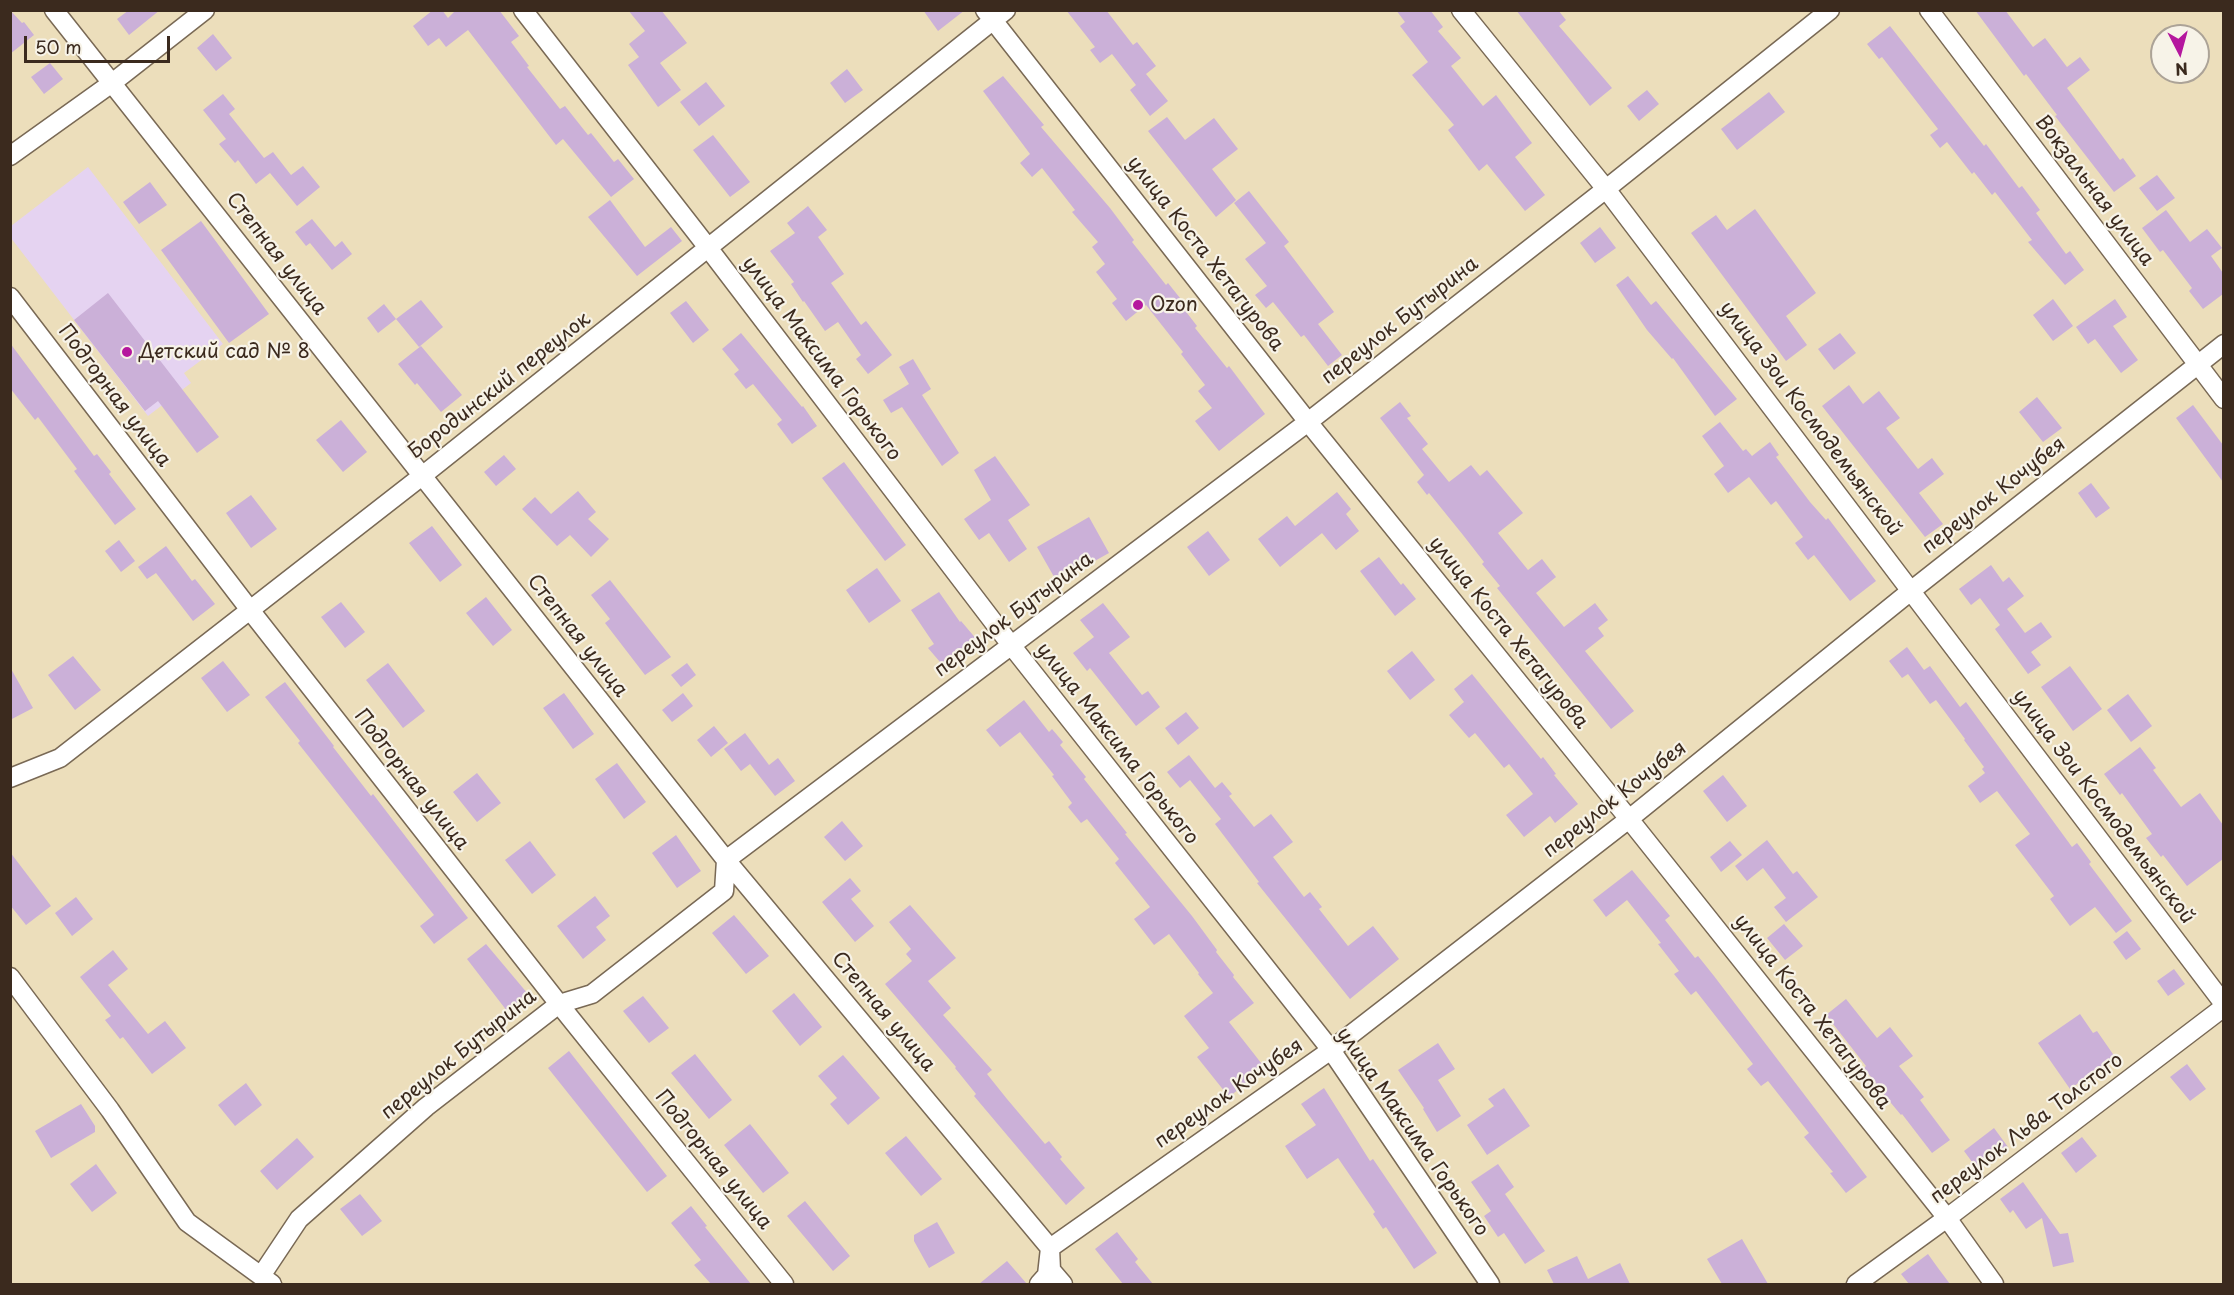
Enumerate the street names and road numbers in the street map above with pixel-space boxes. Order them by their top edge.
street label: Вокзальная улица [2030,111,2158,271]
street label: улица Коста Хетагурова [1121,152,1289,356]
street label: Степная улица [221,188,331,320]
street label: улица Максима Горького [736,252,906,466]
street label: переулок Бутырина [1317,252,1483,390]
street label: улица Зои Космодемьянской [1714,297,1906,541]
street label: Бородинский переулок [404,308,596,464]
street label: Подгорная улица [53,320,175,472]
street label: переулок Кочубея [1917,433,2071,559]
street label: улица Коста Хетагурова [1423,532,1593,734]
street label: переулок Бутырина [930,547,1098,683]
street label: Степная улица [522,570,632,702]
street label: улица Максима Горького [1031,638,1203,850]
street label: улица Зои Космодемьянской [2007,685,2199,929]
street label: Подгорная улица [349,705,473,855]
street label: переулок Кочубея [1538,737,1692,863]
street label: улица Коста Хетагурова [1728,910,1896,1114]
street label: Степная улица [826,947,940,1077]
street label: переулок Бутырина [377,985,541,1125]
street label: улица Максима Горького [1331,1023,1493,1241]
street label: переулок Кочубея [1150,1034,1308,1154]
street label: переулок Льва Толстого [1926,1049,2128,1209]
street label: Подгорная улица [649,1086,777,1234]

